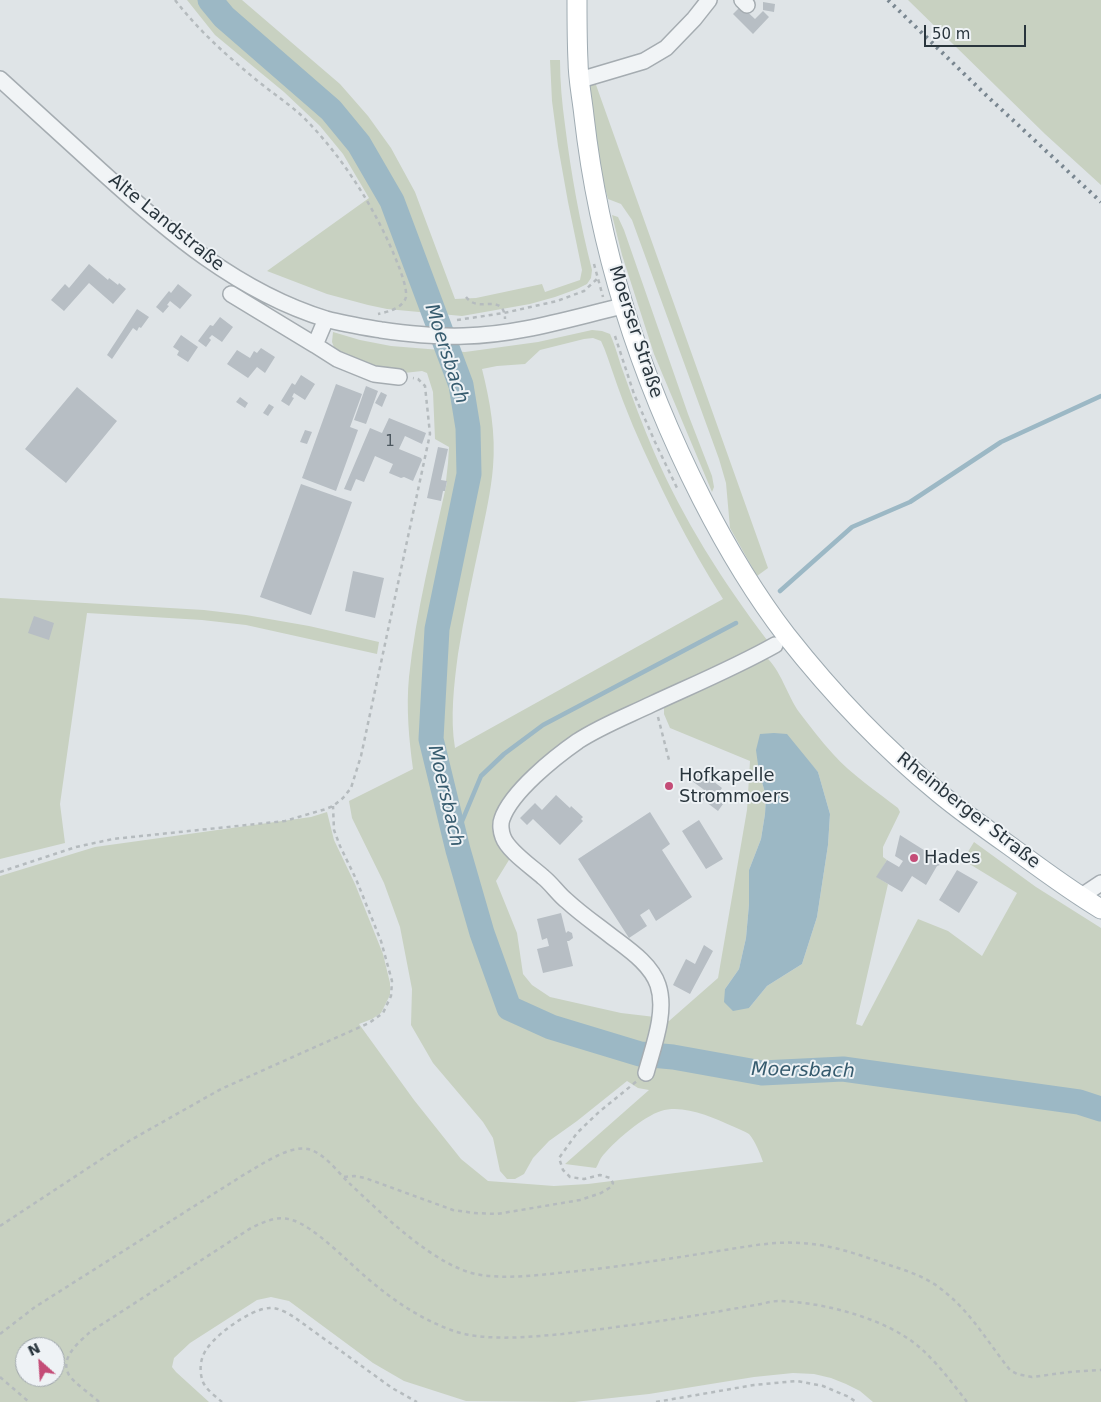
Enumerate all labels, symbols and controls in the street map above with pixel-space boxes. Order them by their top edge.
scale bar [926,15,1028,47]
text: 50 m [932,25,970,43]
street label: Alte Landstraße [104,170,228,276]
street label: Moerser Straße [603,263,667,401]
water label: Moersbach [419,301,473,407]
house number: 1 [385,433,395,451]
water label: Moersbach [422,743,468,849]
street label: Rheinberger Straße [892,748,1044,874]
place label: Hofkapelle Strommoers [679,765,789,808]
marker: Hofkapelle Strommoers [663,780,675,792]
place label: Hades [924,847,980,869]
marker: Hades [908,852,920,864]
water label: Moersbach [751,1059,855,1083]
north arrow [15,1337,65,1387]
text: N [25,1340,43,1359]

